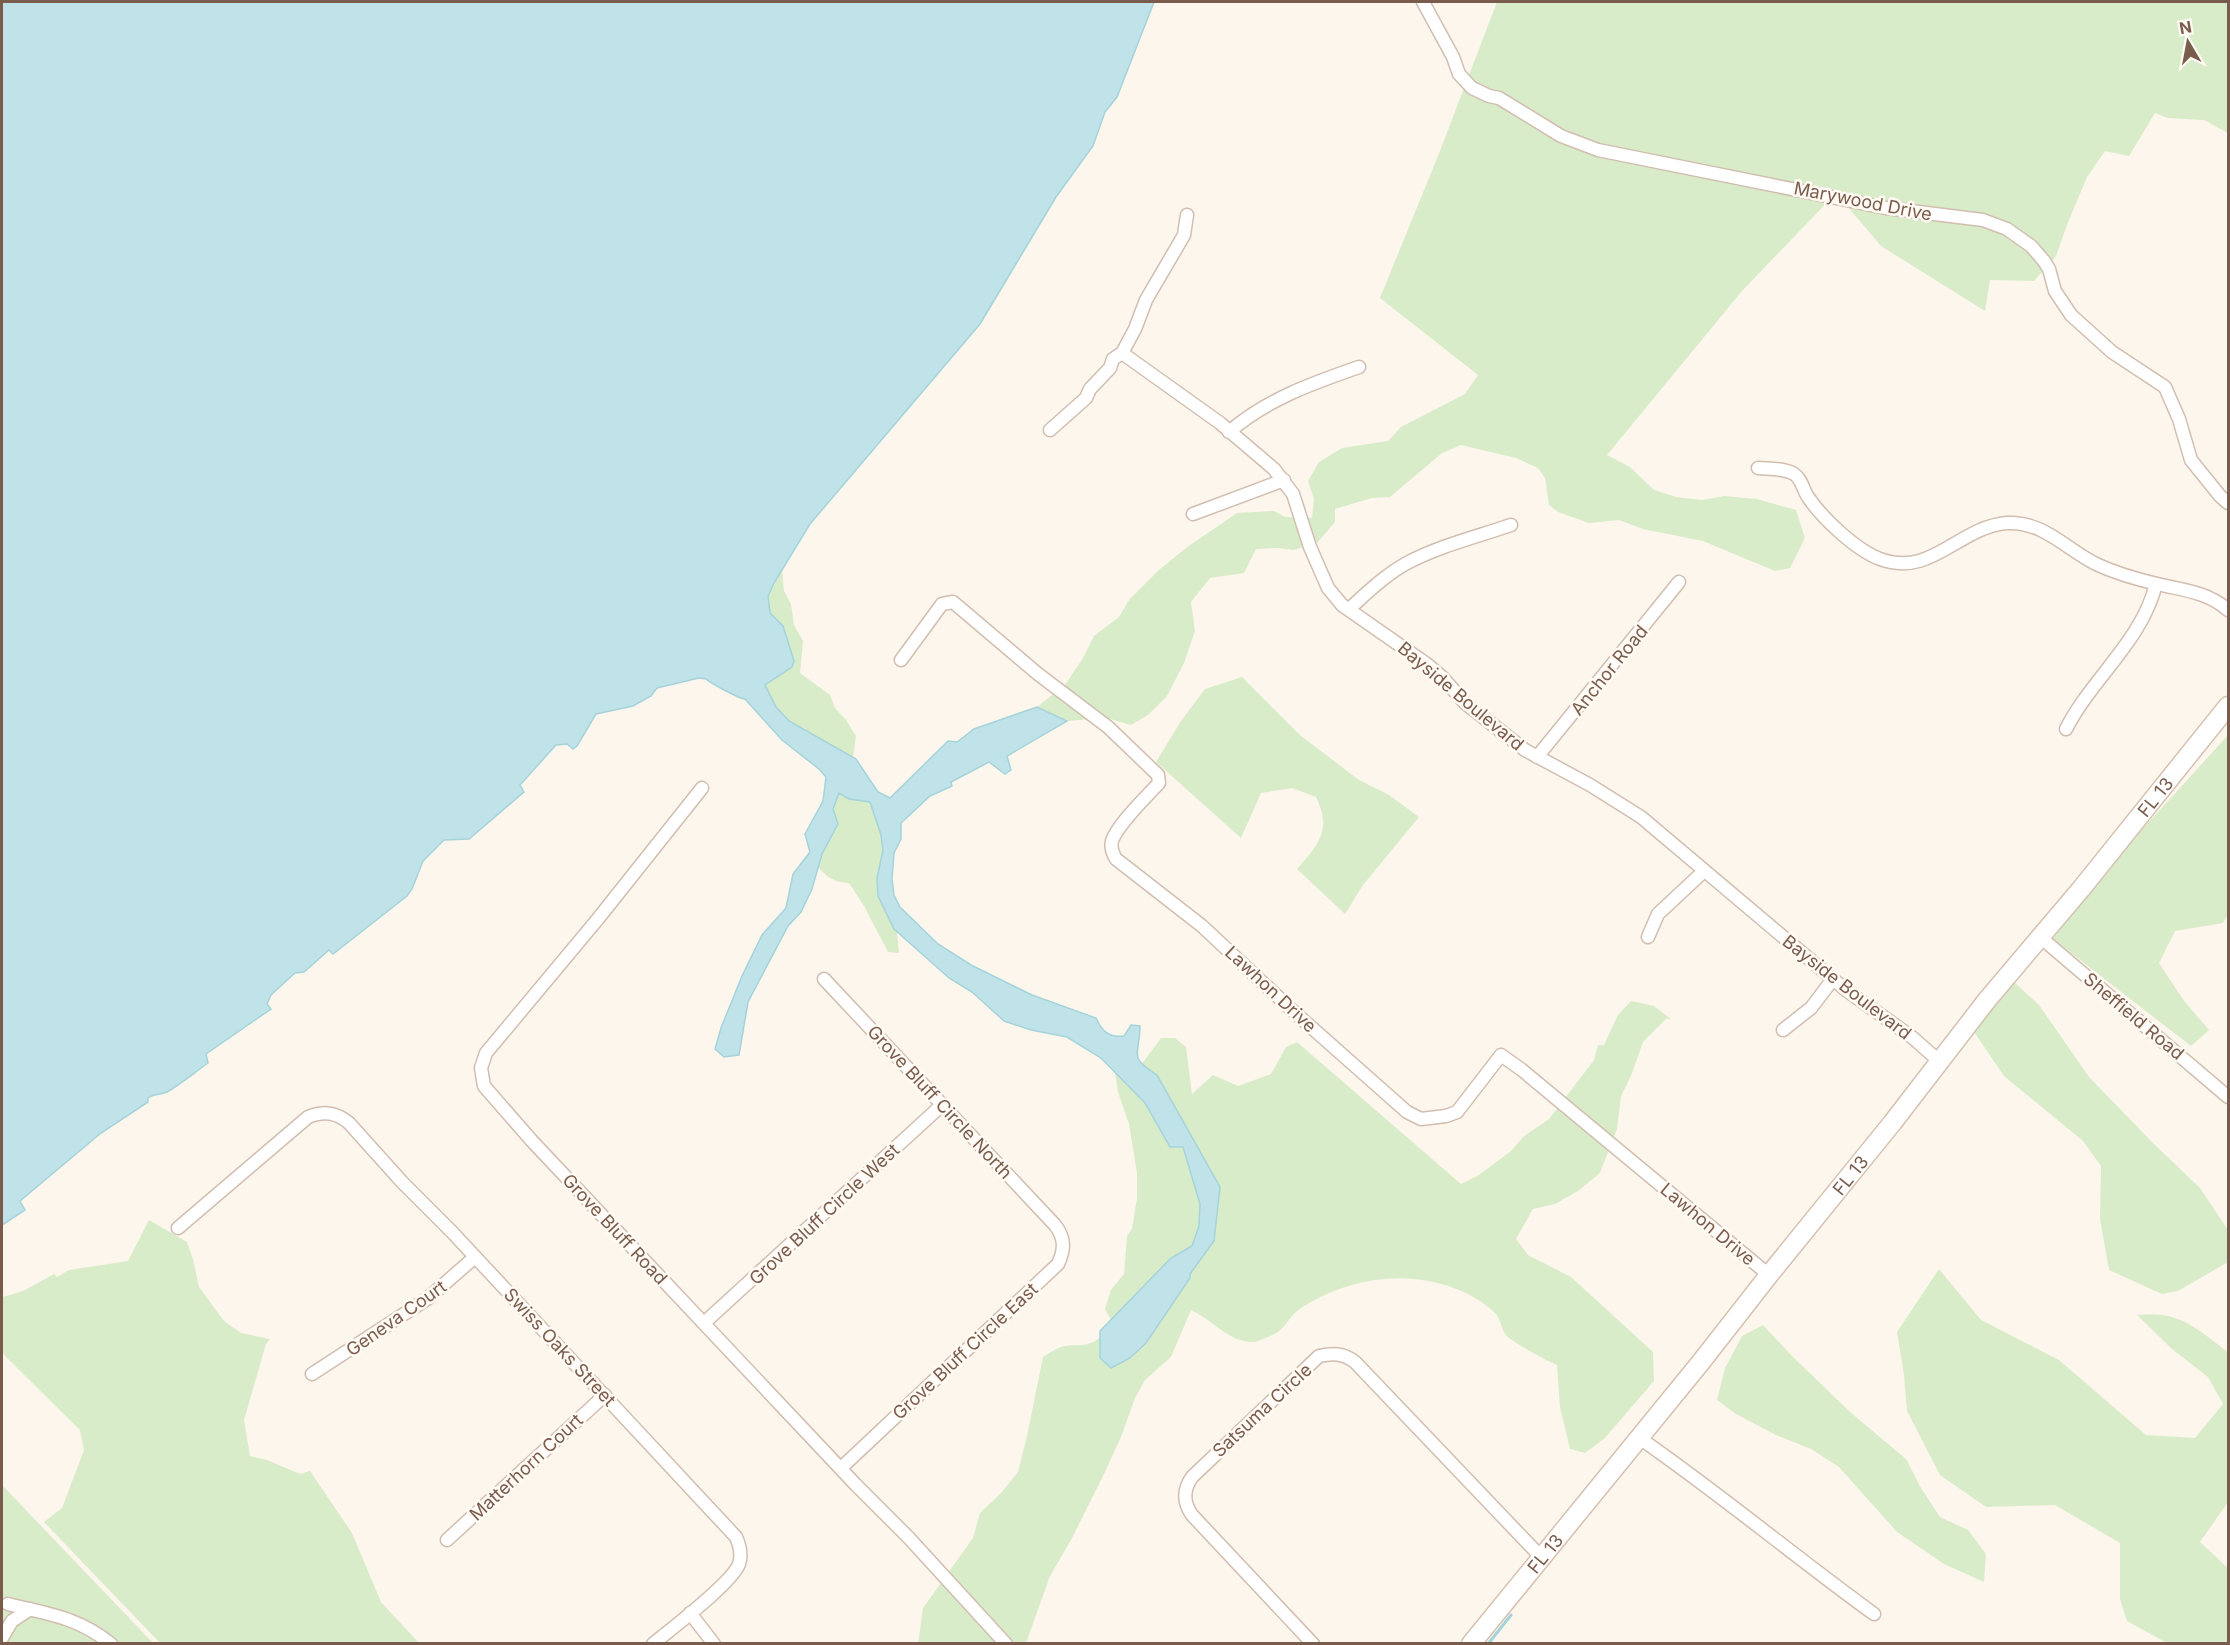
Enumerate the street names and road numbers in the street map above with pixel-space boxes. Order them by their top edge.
street label: Marywood Drive [1792,177,1934,225]
street label: Anchor Road [1566,621,1652,719]
street label: Bayside Boulevard [1394,637,1528,755]
street label: FL 13 [2133,773,2177,821]
street label: Bayside Boulevard [1778,930,1916,1044]
street label: Lawhon Drive [1221,941,1321,1037]
street label: Sheffield Road [2080,968,2188,1064]
street label: Grove Bluff Circle North [863,1021,1017,1183]
street label: Grove Bluff Circle West [745,1139,903,1289]
street label: FL 13 [1828,1151,1872,1199]
street label: Grove Bluff Road [558,1169,672,1289]
street label: Lawhon Drive [1657,1178,1759,1270]
street label: Geneva Court [342,1276,450,1360]
street label: Grove Bluff Circle East [888,1278,1042,1424]
street label: Swiss Oaks Street [500,1284,620,1410]
street label: Satsuma Circle [1208,1359,1316,1461]
street label: Matterhorn Court [465,1409,587,1525]
street label: FL 13 [1523,1530,1567,1577]

